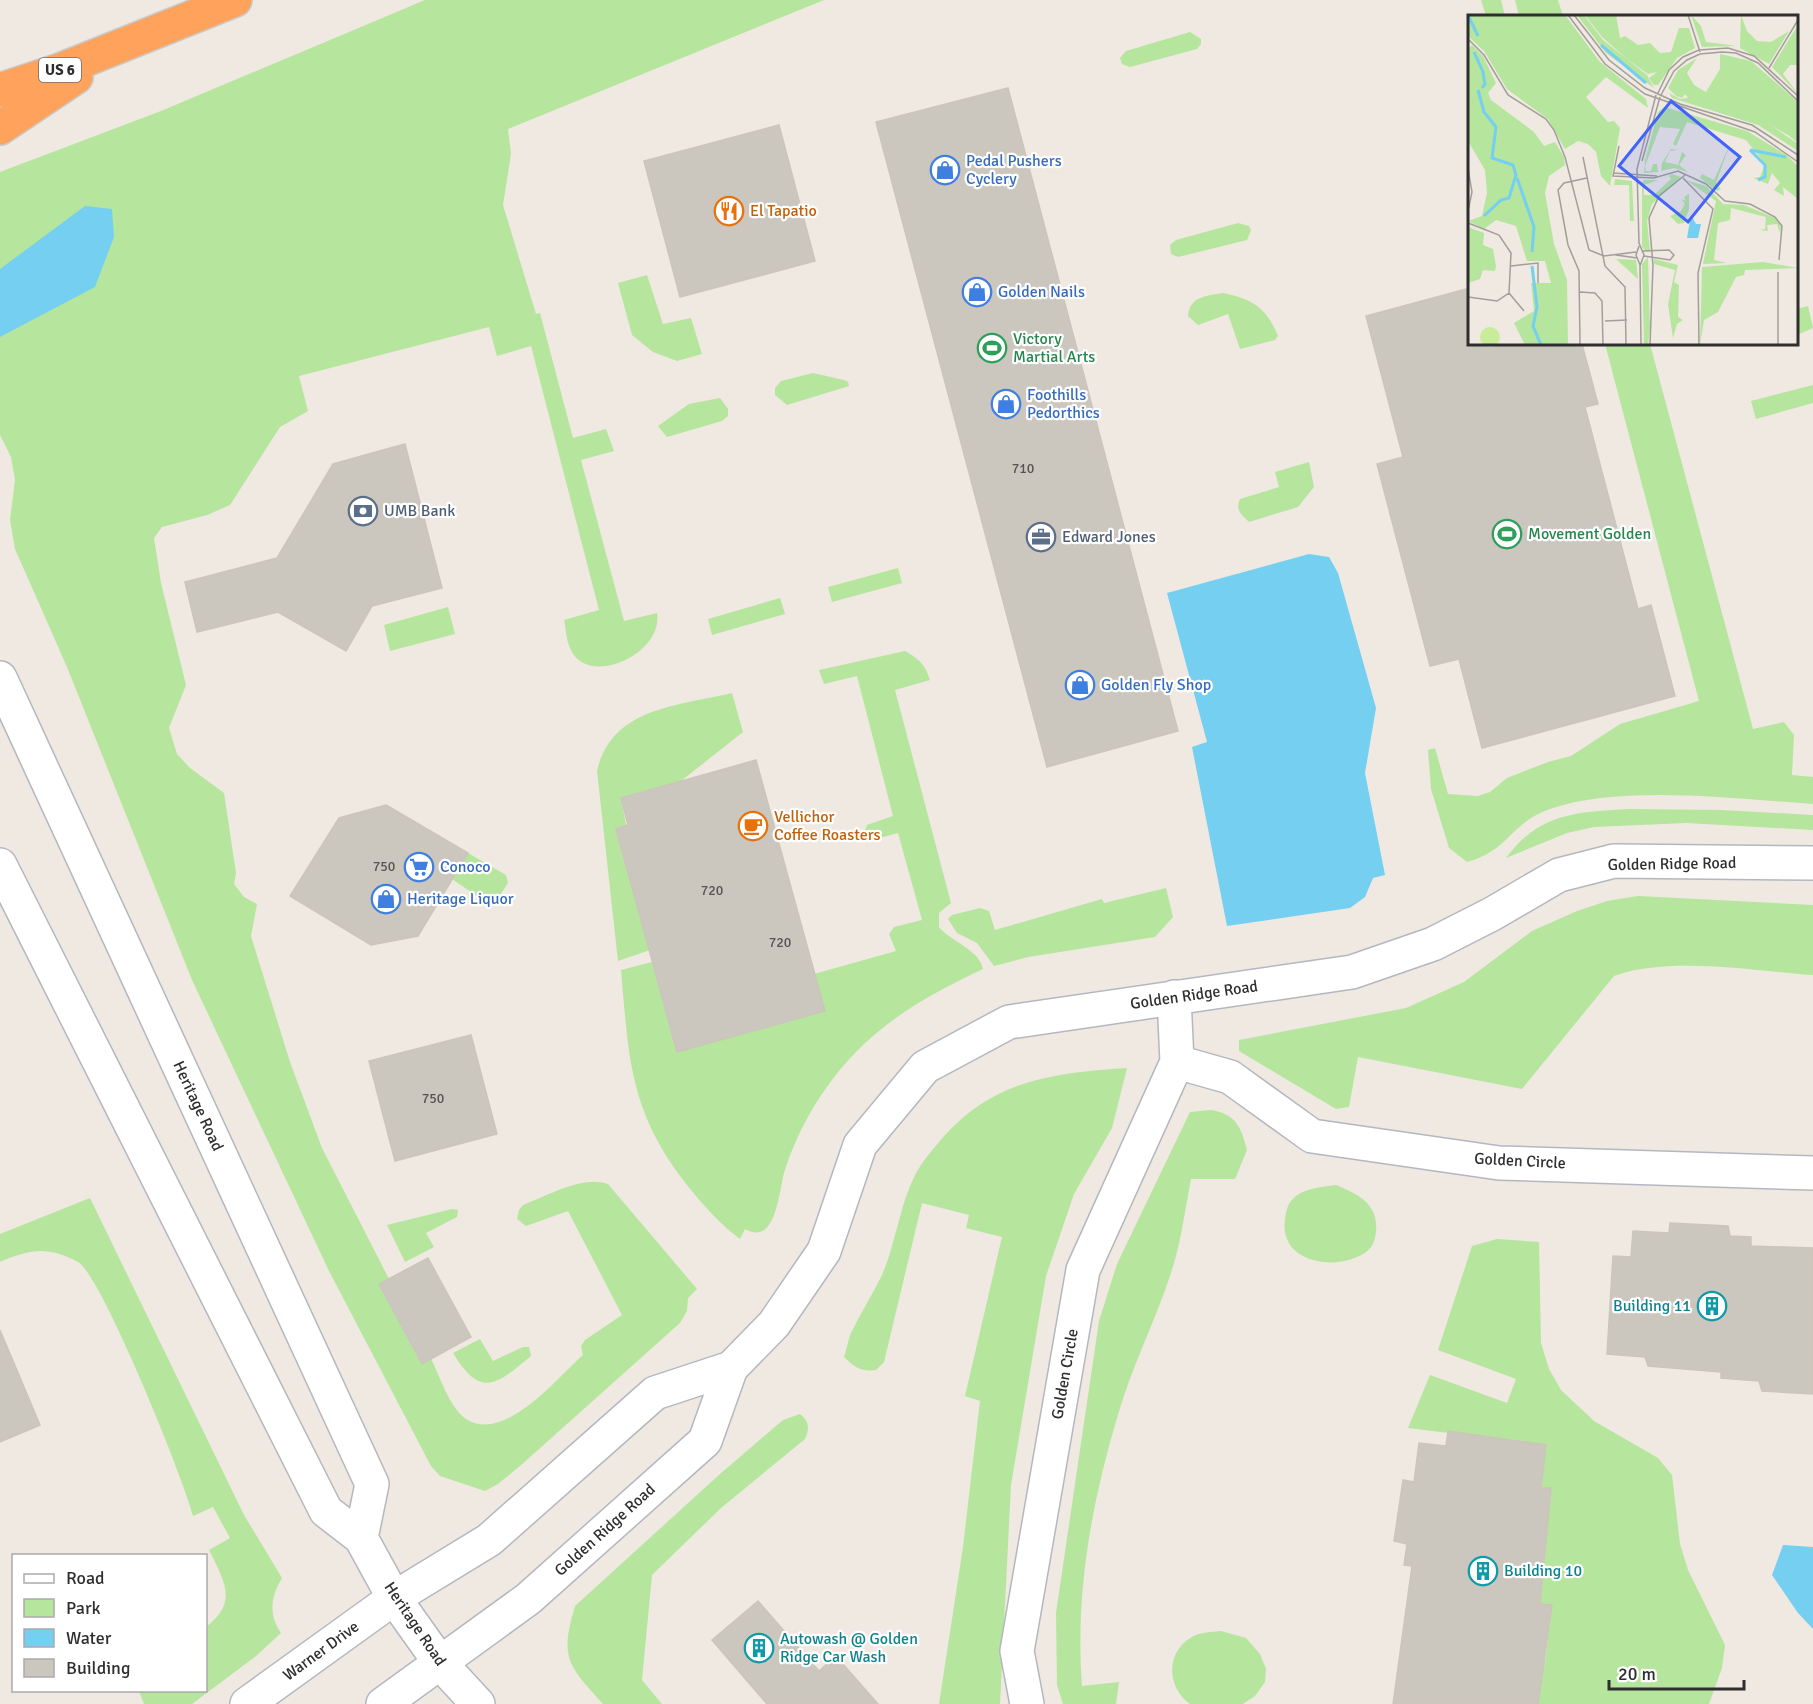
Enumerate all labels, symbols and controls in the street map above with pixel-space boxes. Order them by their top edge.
inset map [1468,15,1798,345]
road number: US 6 [39,58,81,82]
place label: Pedal Pushers Cyclery [966,151,1062,189]
shop icon: Pedal Pushers Cyclery [929,154,961,186]
restaurant icon: El Tapatio [713,195,745,227]
place label: El Tapatio [750,201,817,221]
shop icon: Golden Nails [961,276,993,308]
place label: Golden Nails [998,282,1085,302]
place label: Victory Martial Arts [1013,329,1095,367]
sports icon: Victory Martial Arts [976,332,1008,364]
place label: Foothills Pedorthics [1027,385,1100,423]
shop icon: Foothills Pedorthics [990,388,1022,420]
house number: 710 [1012,460,1034,477]
bank icon: UMB Bank [347,495,379,527]
place label: UMB Bank [384,501,455,521]
sports icon: Movement Golden [1491,518,1523,550]
office icon: Edward Jones [1025,521,1057,553]
place label: Movement Golden [1528,524,1651,544]
place label: Edward Jones [1062,527,1156,547]
shop icon: Golden Fly Shop [1064,669,1096,701]
place label: Golden Fly Shop [1101,675,1211,695]
place label: Vellichor Coffee Roasters [774,807,881,845]
cafe icon: Vellichor Coffee Roasters [737,810,769,842]
supermarket icon: Conoco [403,851,435,883]
street label: Golden Ridge Road [1608,853,1736,875]
place label: Conoco [440,857,491,877]
house number: 750 [373,858,395,875]
house number: 720 [701,882,723,899]
shop icon: Heritage Liquor [370,883,402,915]
place label: Heritage Liquor [407,889,514,909]
house number: 720 [769,934,791,951]
street label: Golden Ridge Road [1129,976,1259,1014]
street label: Heritage Road [168,1058,228,1154]
house number: 750 [422,1090,444,1107]
street label: Golden Circle [1474,1149,1566,1173]
building icon: Building 11 [1696,1290,1728,1322]
place label: Building 11 [1613,1296,1691,1316]
street label: Golden Circle [1047,1327,1083,1421]
street label: Golden Ridge Road [551,1480,659,1580]
legend [12,1554,207,1692]
building icon: Building 10 [1467,1555,1499,1587]
place label: Building 10 [1504,1561,1582,1581]
text: Road [66,1567,105,1589]
street label: Heritage Road [380,1578,450,1670]
text: Park [66,1597,101,1619]
street label: Warner Drive [279,1617,363,1685]
text: Water [66,1627,112,1649]
place label: Autowash @ Golden Ridge Car Wash [780,1629,918,1667]
building icon: Autowash @ Golden Ridge Car Wash [743,1632,775,1664]
scale bar [1609,1653,1744,1691]
text: Building [66,1657,130,1679]
text: 20 m [1618,1663,1656,1685]

